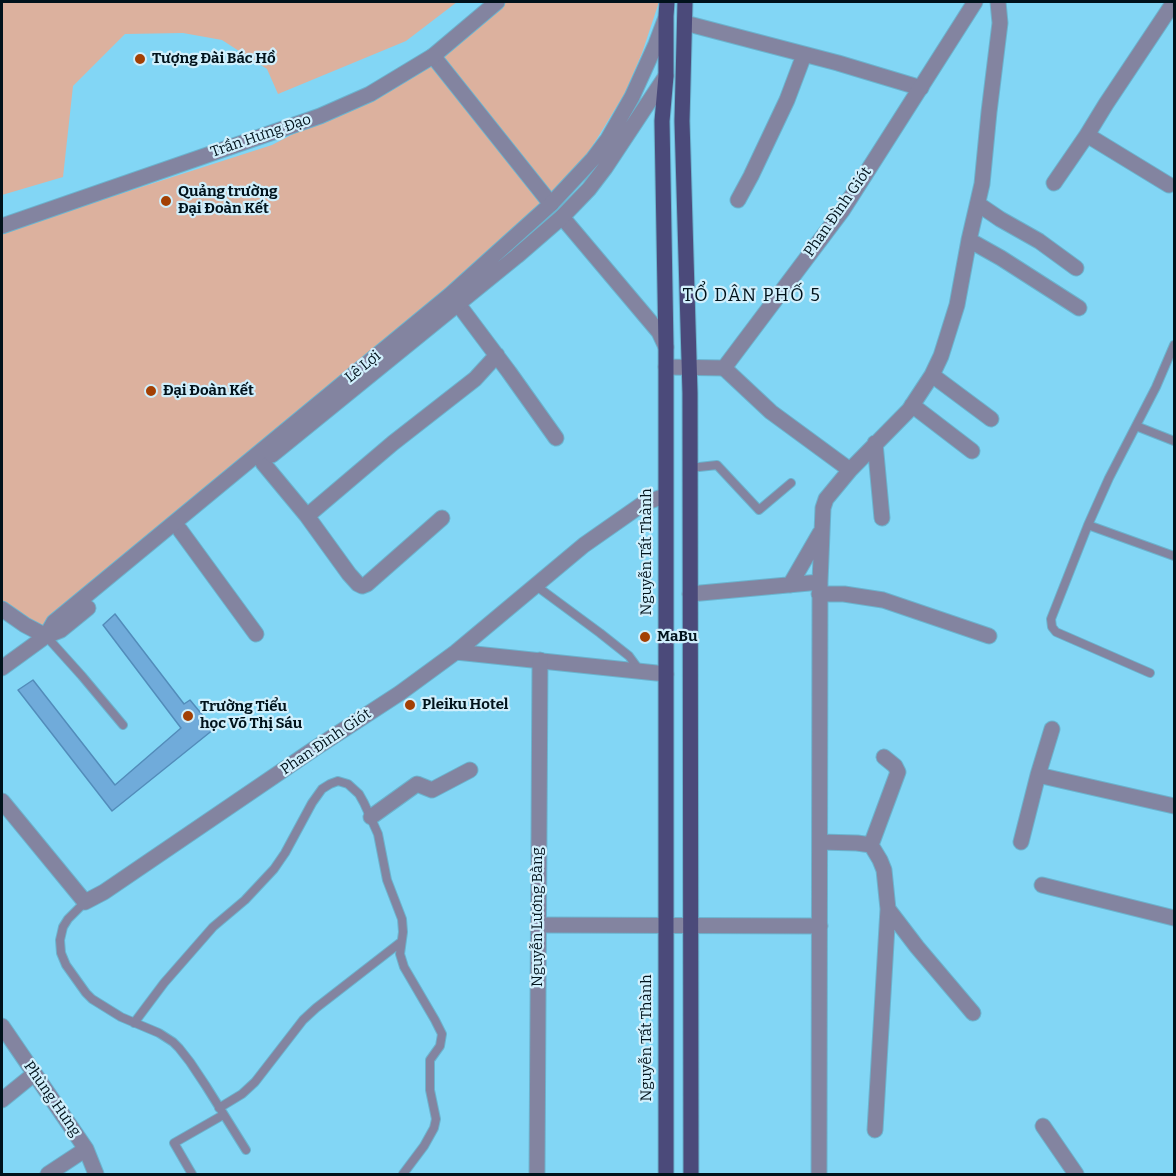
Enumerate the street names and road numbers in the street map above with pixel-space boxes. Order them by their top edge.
street label: Trần Hưng Đạo [208,110,314,162]
street label: Phan Đình Giót [800,164,876,260]
street label: Lê Lợi [342,347,384,387]
street label: Nguyễn Tất Thành [638,489,656,615]
street label: Phan Đình Giót [277,705,375,779]
street label: Nguyễn Lương Bằng [529,847,547,987]
street label: Nguyễn Tất Thành [638,975,656,1101]
street label: Phùng Hưng [20,1058,84,1140]

